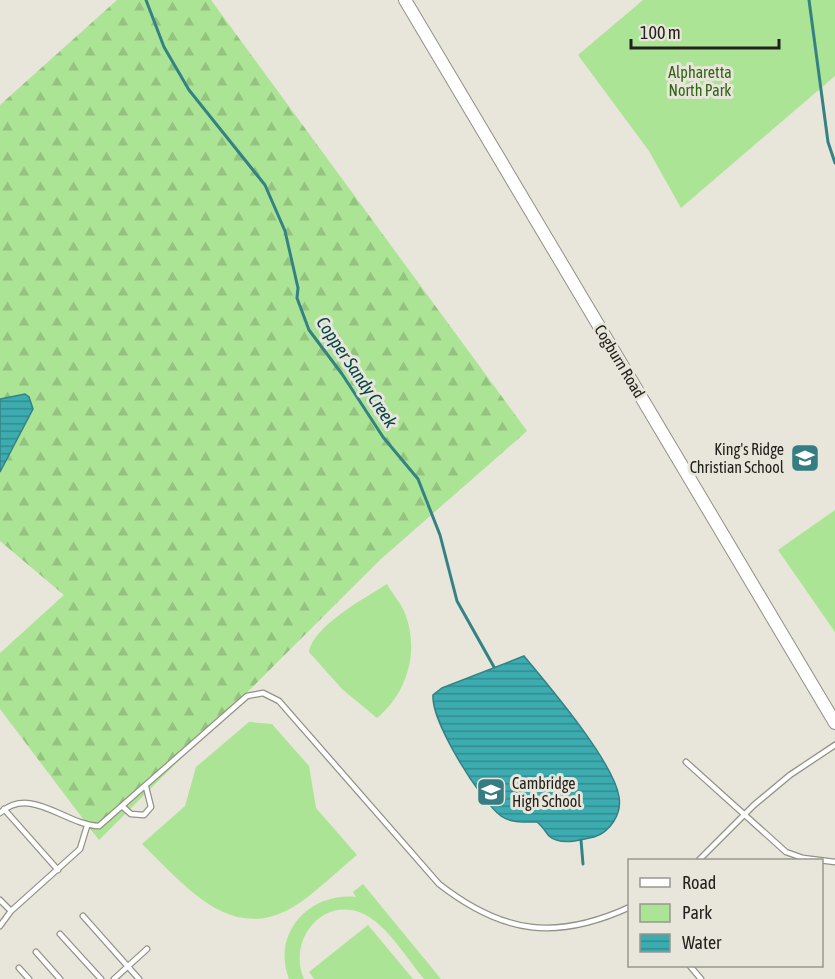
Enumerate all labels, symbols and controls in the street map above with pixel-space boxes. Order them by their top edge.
scale bar [631,12,780,50]
text: 100 m [640,22,681,43]
park label: Alpharetta North Park [668,63,732,99]
water label: Copper Sandy Creek [312,312,402,432]
street label: Cogburn Road [590,321,649,401]
place label: King's Ridge Christian School [690,440,785,476]
school or university icon: King's Ridge Christian School [789,442,821,474]
place label: Cambridge High School [512,774,582,811]
school or university icon: Cambridge High School [475,776,507,808]
legend [628,859,823,967]
text: Road [682,872,716,893]
text: Park [682,902,712,923]
text: Water [682,932,722,953]

